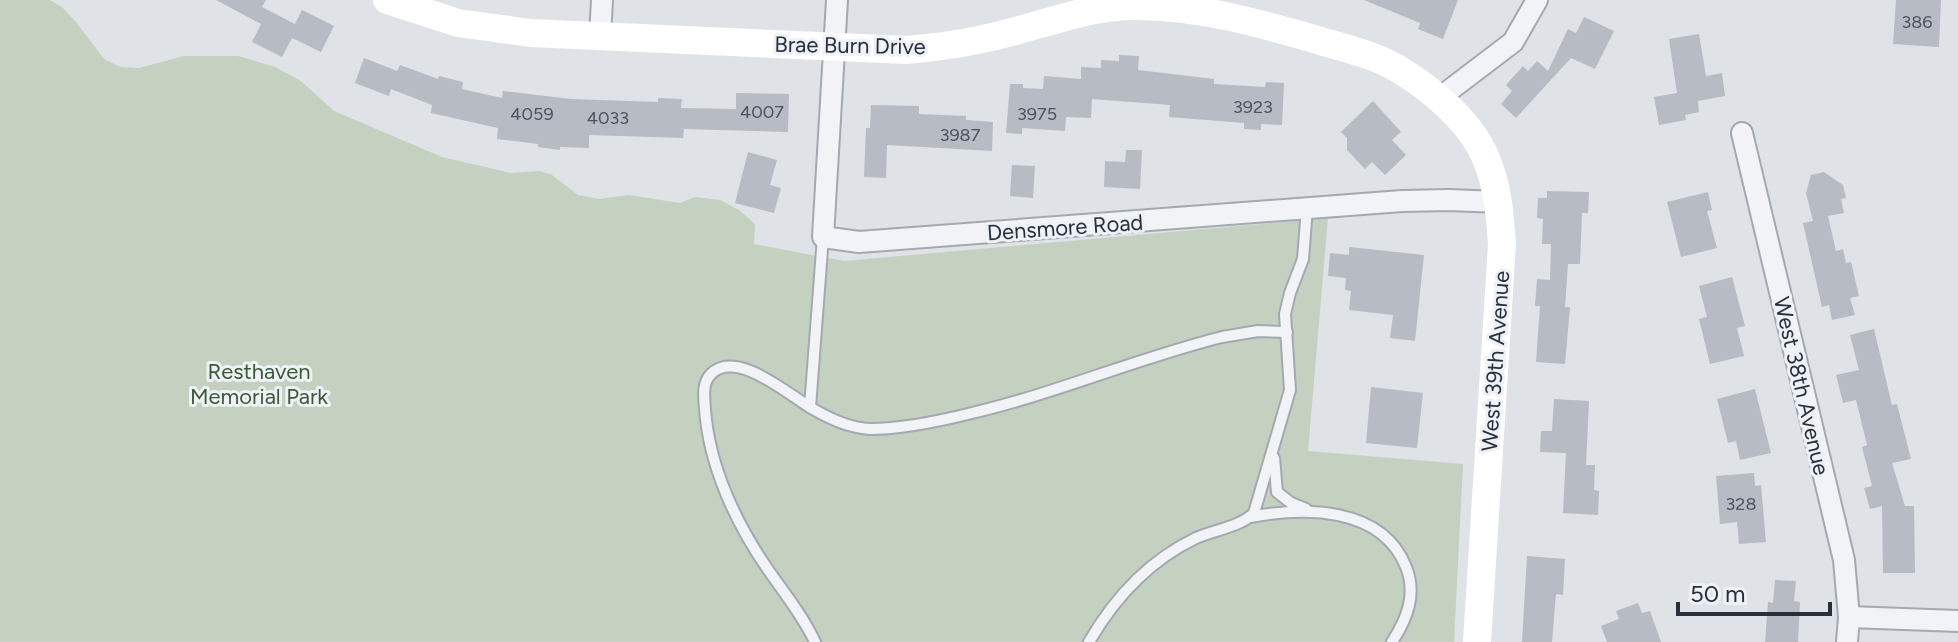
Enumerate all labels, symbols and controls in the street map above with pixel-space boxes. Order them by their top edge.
house number: 386 [1901,11,1933,33]
street label: Brae Burn Drive [774,31,926,60]
house number: 3923 [1233,96,1273,118]
house number: 4007 [740,101,784,123]
house number: 4059 [510,103,554,125]
house number: 3975 [1017,103,1057,125]
house number: 4033 [587,107,629,129]
house number: 3987 [940,124,981,146]
street label: Densmore Road [986,209,1144,246]
street label: West 39th Avenue [1476,270,1515,452]
street label: West 38th Avenue [1768,294,1835,478]
park label: Resthaven Memorial Park [190,358,328,410]
house number: 328 [1726,493,1756,515]
scale bar [1678,566,1830,616]
text: 50 m [1690,579,1746,608]

